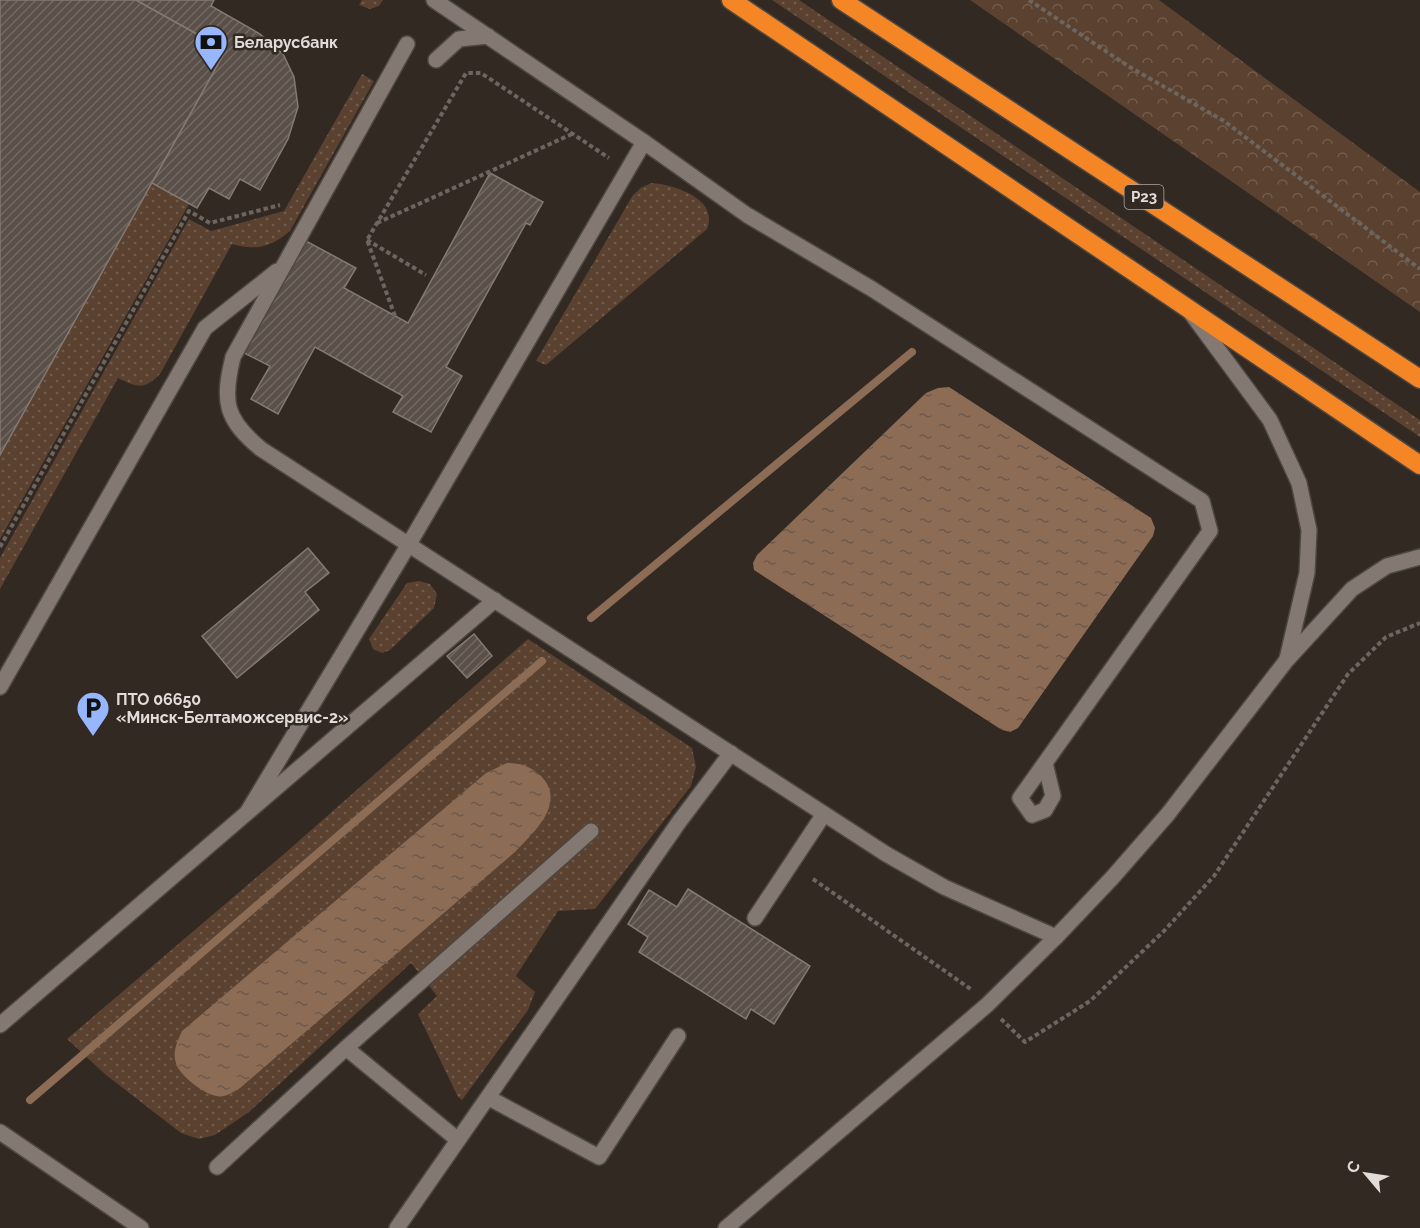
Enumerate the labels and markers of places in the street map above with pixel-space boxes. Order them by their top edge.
bank icon: Беларусбанк [193,24,229,71]
place label: Беларусбанк [234,33,338,52]
parking icon: ПТО 06650 «Минск-Белтаможсервис-2» [75,690,111,737]
place label: ПТО 06650 «Минск-Белтаможсервис-2» [116,690,348,727]

